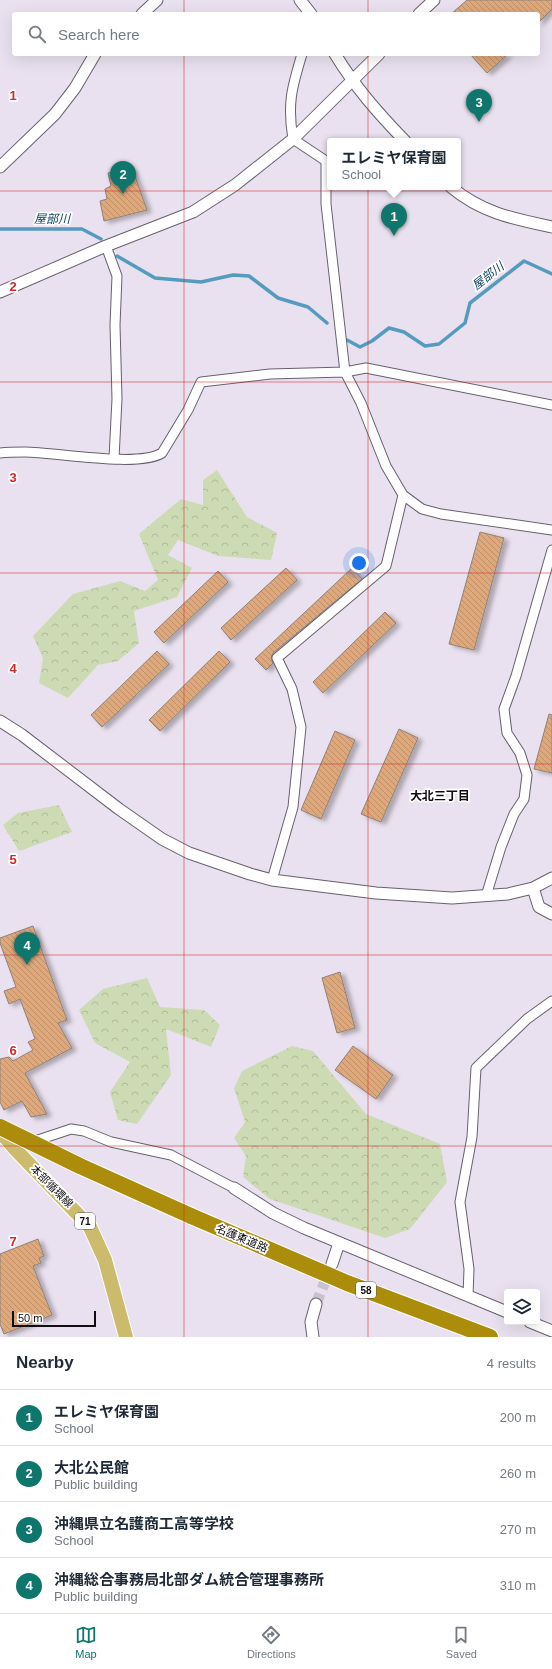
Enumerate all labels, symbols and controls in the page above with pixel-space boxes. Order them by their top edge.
search box [12,12,540,56]
icon: search [26,23,48,45]
text: Search here [58,26,140,43]
text: 1 [9,88,17,103]
pin: 3 [466,89,492,122]
popup [327,138,461,190]
text: エレミヤ保育園 [341,149,447,166]
pin: 2 [110,161,136,194]
text: School [341,167,381,182]
pin: 1 [381,203,407,236]
water label: 屋部川 [34,212,72,226]
water label: 屋部川 [470,258,508,293]
text: 2 [9,279,17,294]
text: 3 [9,470,17,485]
your location [349,553,369,573]
text: 4 [9,661,17,676]
district label: 大北三丁目 [410,789,470,803]
text: 5 [9,852,17,867]
pin: 4 [14,932,40,965]
text: 6 [9,1043,17,1058]
street label: 本部循環線 [28,1162,76,1210]
road number: 71 [75,1213,95,1229]
street label: 名護東道路 [214,1222,270,1254]
text: 7 [9,1234,17,1249]
road number: 58 [356,1282,376,1298]
map controls [504,1289,540,1325]
button: layers [504,1289,540,1325]
scale bar [12,1309,96,1328]
text: 50 m [18,1312,42,1324]
text: Nearby [16,1353,74,1372]
text: 4 results [487,1356,536,1371]
text: エレミヤ保育園 [54,1403,159,1420]
text: 1 [25,1410,33,1425]
text: 200 m [500,1410,536,1425]
text: School [54,1421,94,1436]
text: 大北公民館 [54,1459,129,1476]
text: 2 [25,1466,33,1481]
text: 260 m [500,1466,536,1481]
text: Public building [54,1477,138,1492]
text: 沖縄県立名護商工高等学校 [54,1515,234,1532]
text: 3 [25,1522,33,1537]
text: 270 m [500,1522,536,1537]
text: School [54,1533,94,1548]
text: 沖縄総合事務局北部ダム統合管理事務所 [54,1571,324,1588]
text: 4 [25,1578,33,1593]
text: 310 m [500,1578,536,1593]
text: Public building [54,1589,138,1604]
tab: Map [75,1624,97,1660]
tab: Directions [247,1624,296,1660]
tab: Saved [446,1624,477,1660]

